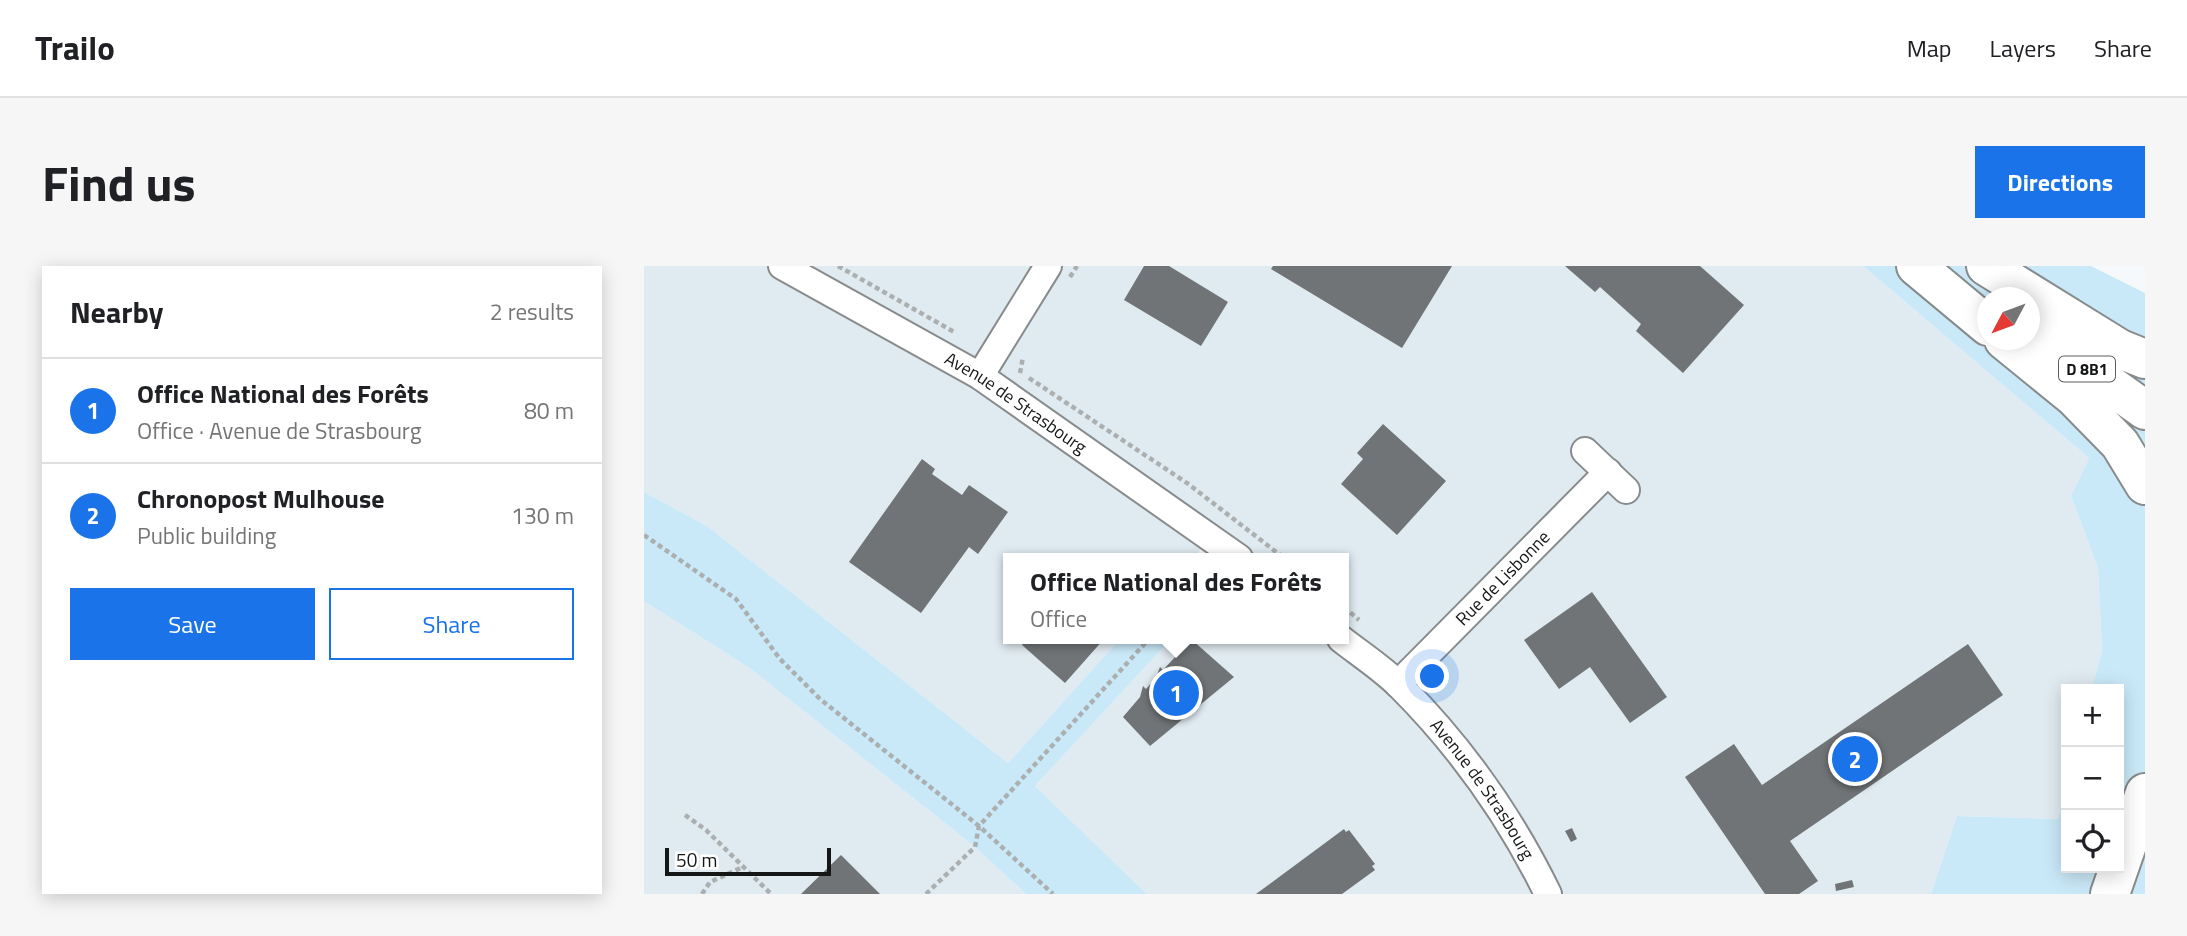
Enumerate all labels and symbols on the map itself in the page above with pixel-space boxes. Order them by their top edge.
north arrow [1977,287,2040,350]
street label: Avenue de Strasbourg [940,345,1093,460]
road number: D 8B1 [2059,356,2115,382]
street label: Rue de Lisbonne [1449,524,1556,632]
your location [1415,659,1449,693]
pin: 1 [1153,667,1199,719]
street label: Avenue de Strasbourg [1424,713,1541,864]
pin: 2 [1832,733,1878,785]
scale bar [665,845,831,877]

